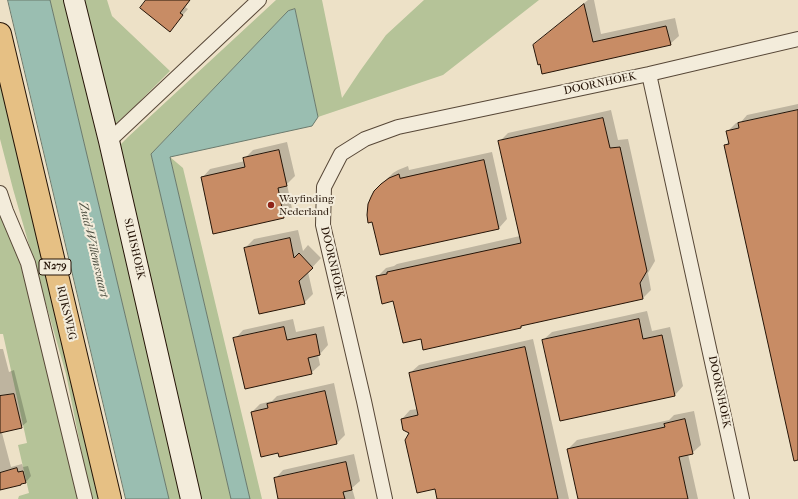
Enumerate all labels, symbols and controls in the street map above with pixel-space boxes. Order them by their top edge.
street label: DOORNHOEK [562,70,638,98]
place label: Wayfinding Nederland [279,192,334,218]
marker: Wayfinding Nederland [266,200,276,210]
water label: Zuid-Willemsvaart [75,201,111,299]
street label: SLUISHOEK [121,217,147,281]
street label: DOORNHOEK [317,226,347,300]
road number: N279 [39,259,71,275]
street label: RIJKSWEG [53,285,79,341]
street label: DOORNHOEK [705,354,733,430]

